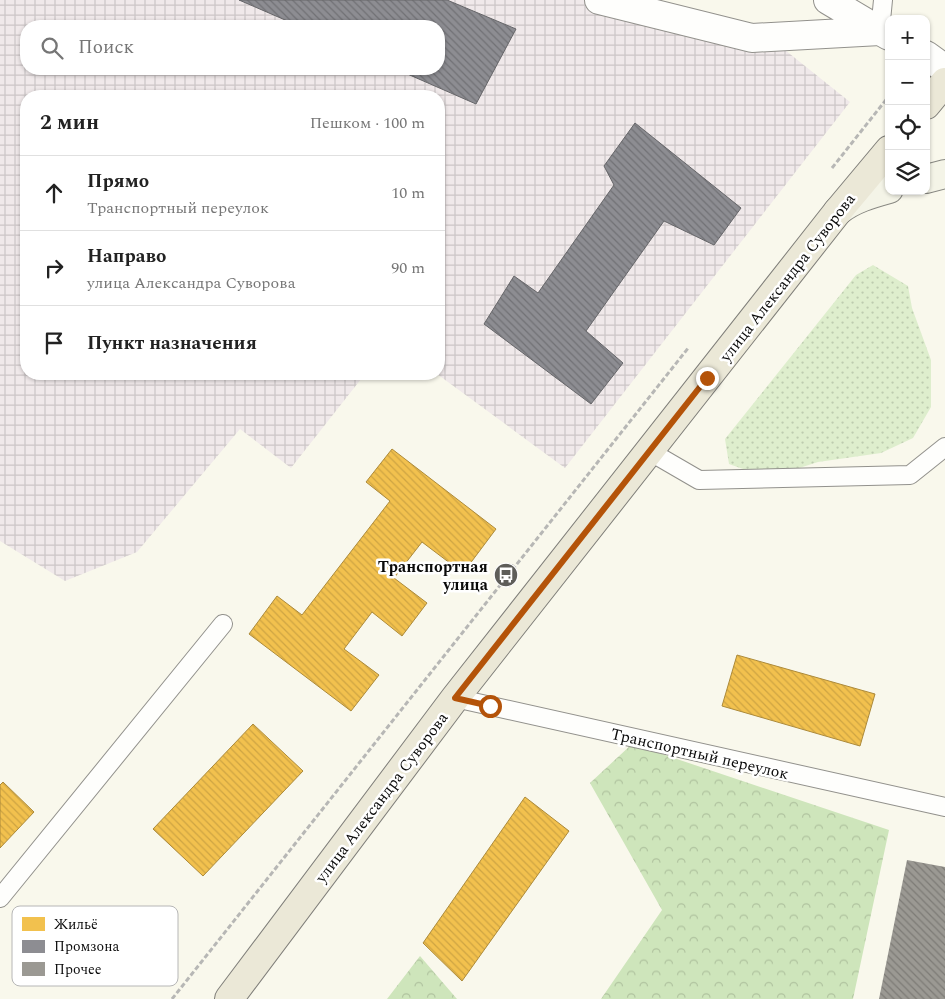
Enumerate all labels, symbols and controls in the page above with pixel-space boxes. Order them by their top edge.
map controls [885,15,930,195]
button: + [885,15,930,60]
search box [20,20,445,75]
text: Поиск [78,33,134,62]
icon: search [38,34,66,62]
button: − [885,60,930,105]
button: locate [885,105,930,150]
text: 2 мин [40,107,99,139]
text: Пешком · 100 m [310,111,425,135]
button: layers [885,150,930,195]
text: Прямо [87,167,149,196]
icon: ahead [40,179,68,207]
text: 10 m [391,181,425,205]
street label: улица Александра Суворова [714,188,862,368]
text: Транспортный переулок [87,196,269,220]
text: Направо [87,242,166,271]
icon: right [40,254,68,282]
text: 90 m [391,256,425,280]
text: улица Александра Суворова [87,271,295,295]
icon: arrive [40,329,68,357]
text: Пункт назначения [87,329,257,358]
route end [696,367,719,390]
place label: Транспортная улица [378,555,489,597]
bus stop icon: Транспортная улица [493,562,519,588]
route start [479,695,502,718]
street label: улица Александра Суворова [309,707,454,889]
street label: Транспортный переулок [608,722,791,786]
legend [12,906,178,986]
text: Жильё [54,914,98,935]
text: Промзона [54,936,119,957]
text: Прочее [54,959,102,980]

